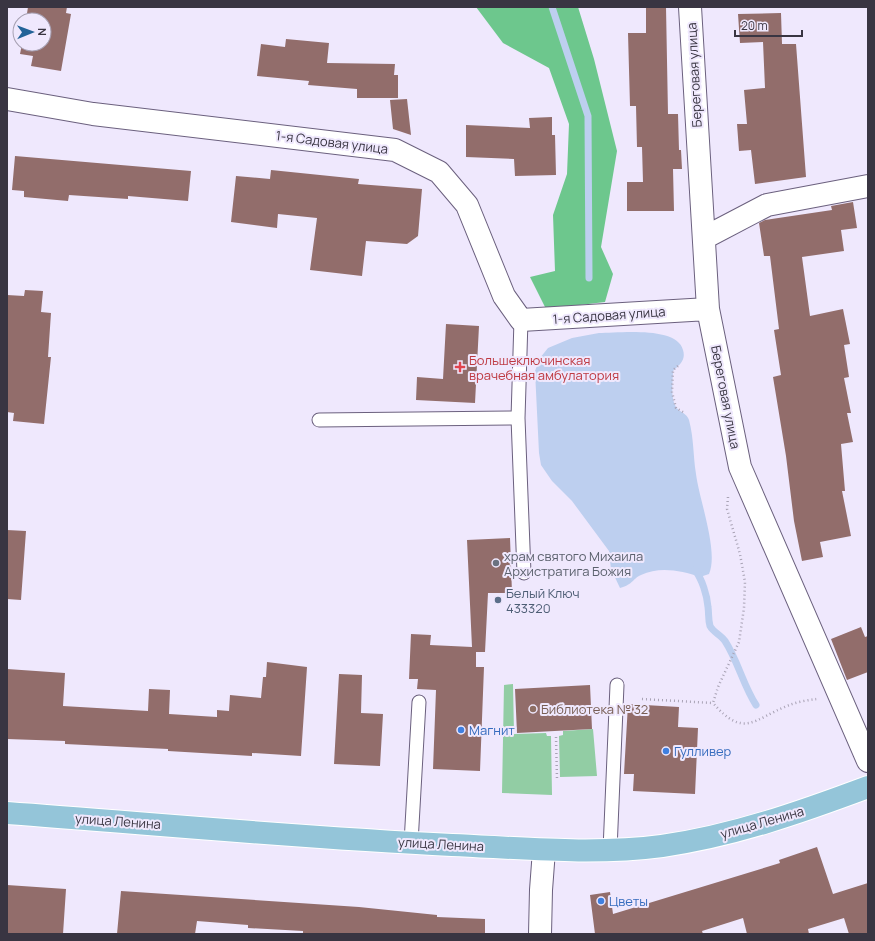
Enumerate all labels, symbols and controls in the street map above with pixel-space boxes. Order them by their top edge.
north arrow [12,12,52,52]
scale bar [735,12,802,38]
text: 20 m [741,17,768,34]
street label: Береговая улица [682,22,706,128]
text: N [35,28,50,36]
street label: 1-я Садовая улица [275,126,389,158]
street label: 1-я Садовая улица [552,302,666,328]
street label: Береговая улица [707,344,745,450]
place label: Большеключинская врачебная амбулатория [469,351,619,384]
marker: Большеключинская врачебная амбулатория [454,361,466,373]
place label: храм святого Михаила Архистратига Божия [504,547,643,580]
marker: храм святого Михаила Архистратига Божия [491,558,501,568]
place label: Белый Ключ 433320 [506,584,580,617]
marker: Белый Ключ 433320 [493,595,503,605]
place label: Библиотека № 32 [541,700,648,718]
marker: Библиотека № 32 [528,704,538,714]
place label: Магнит [469,721,515,739]
marker: Магнит [456,725,466,735]
place label: Гулливер [674,742,731,760]
marker: Гулливер [661,746,671,756]
street label: улица Ленина [718,801,806,843]
street label: улица Ленина [74,809,162,833]
street label: улица Ленина [398,833,484,855]
place label: Цветы [609,892,648,910]
marker: Цветы [596,896,606,906]

